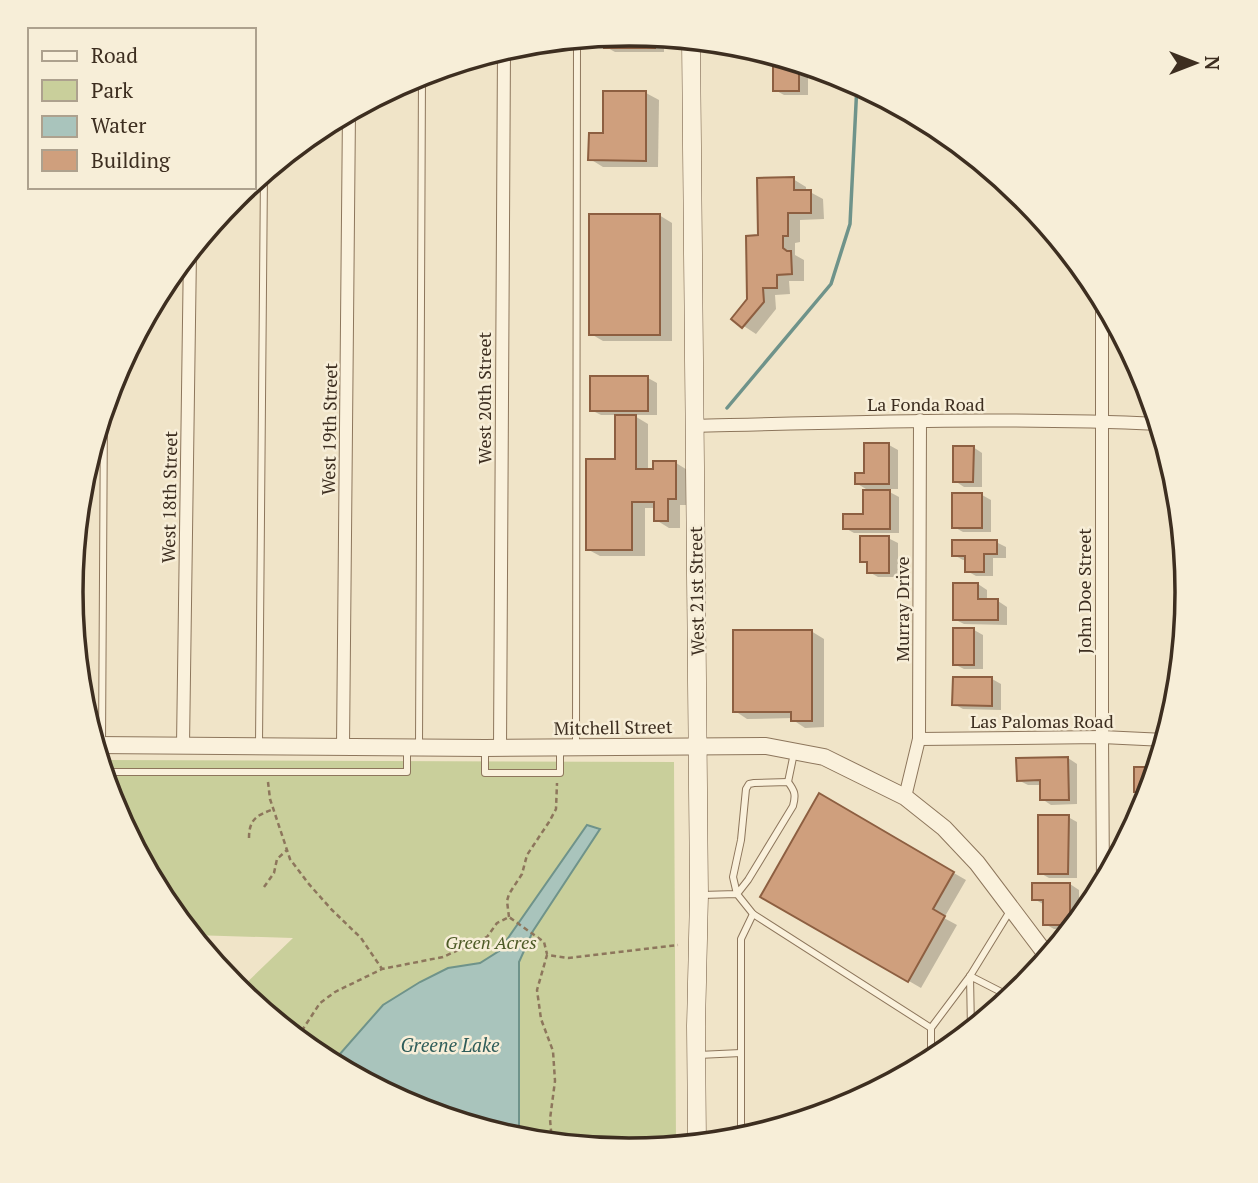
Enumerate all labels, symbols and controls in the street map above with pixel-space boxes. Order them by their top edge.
legend [28,28,256,189]
north arrow [1160,28,1230,98]
text: Road [91,41,138,69]
text: N [1200,56,1225,71]
text: Park [91,76,133,104]
text: Water [91,111,146,139]
text: Building [91,146,171,174]
street label: West 20th Street [472,331,496,464]
street label: West 19th Street [316,362,342,495]
street label: La Fonda Road [867,392,985,416]
street label: West 18th Street [156,430,182,563]
street label: West 21st Street [683,526,709,656]
street label: John Doe Street [1072,528,1096,654]
street label: Murray Drive [890,556,914,662]
street label: Las Palomas Road [970,709,1114,733]
street label: Mitchell Street [553,714,673,740]
park label: Green Acres [445,930,537,954]
water label: Greene Lake [400,1032,500,1057]

